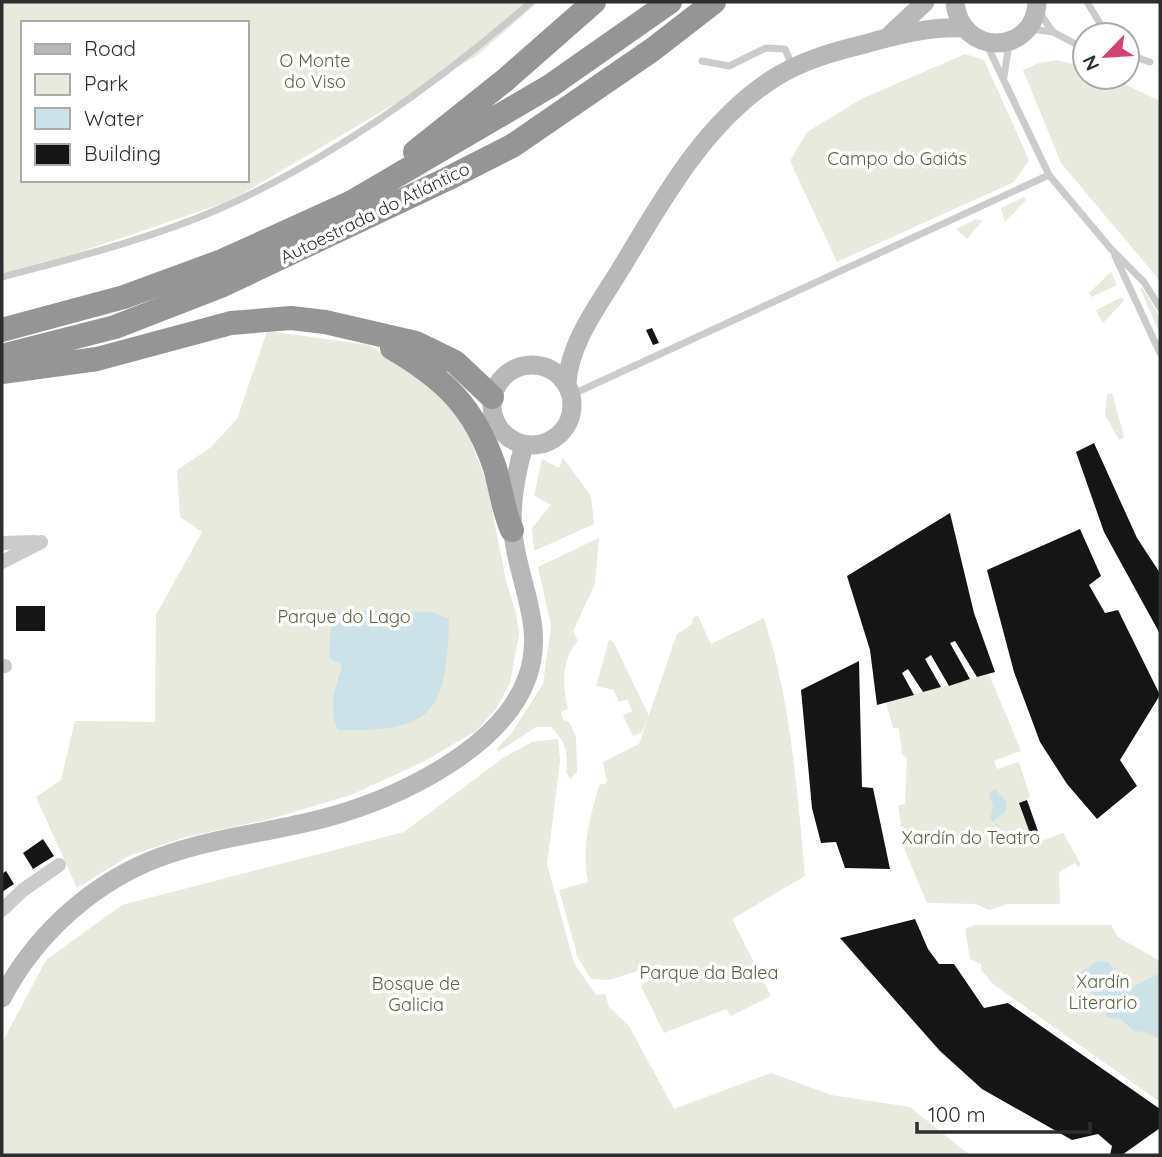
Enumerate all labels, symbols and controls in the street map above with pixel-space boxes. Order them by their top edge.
legend [21,21,248,182]
north arrow [1071,21,1141,91]
text: Road [84,35,136,61]
park label: O Monte do Viso [279,49,351,93]
text: N [1077,52,1104,75]
text: Park [84,70,128,96]
text: Water [84,105,144,131]
text: Building [84,140,161,166]
park label: Campo do Gaiás [827,147,967,170]
street label: Autoestrada do Atlántico [276,157,473,268]
park label: Parque do Lago [277,605,411,628]
park label: Xardín do Teatro [902,826,1040,849]
park label: Parque da Balea [640,961,778,984]
park label: Xardín Literario [1069,970,1137,1014]
park label: Bosque de Galicia [372,972,460,1016]
scale bar [917,1090,1090,1134]
text: 100 m [928,1101,986,1127]

